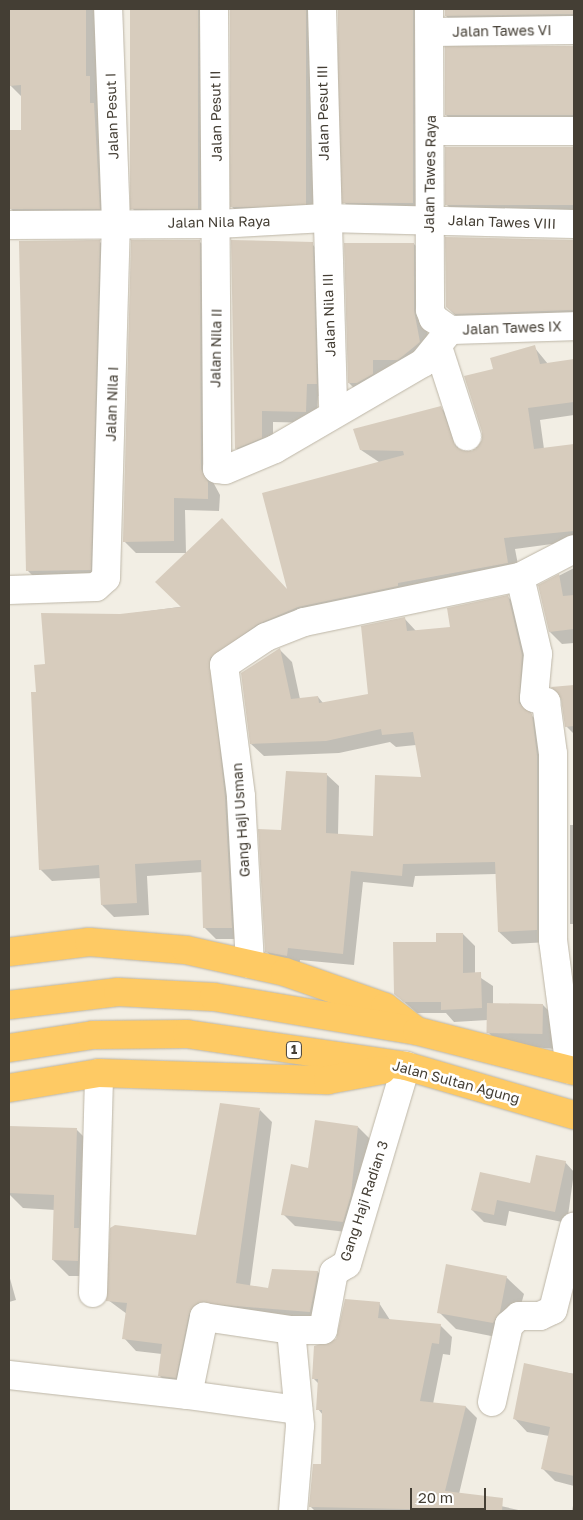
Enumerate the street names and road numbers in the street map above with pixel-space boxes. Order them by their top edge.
street label: Jalan Tawes VI [452,22,552,40]
street label: Jalan Pesut III [314,65,332,161]
street label: Jalan Pesut II [207,70,225,162]
street label: Jalan Pesut I [102,72,122,160]
street label: Jalan Tawes Raya [421,115,439,233]
street label: Jalan Tawes VIII [448,212,556,232]
street label: Jalan Nila Raya [167,213,271,231]
street label: Jalan Nila III [319,273,339,357]
street label: Jalan Nila II [207,308,225,388]
street label: Jalan Tawes IX [462,318,562,338]
street label: Jalan Nila I [102,366,122,442]
street label: Gang Haji Usman [229,762,253,878]
road number: 1 [285,1040,303,1060]
street label: Jalan Sultan Agung [391,1057,521,1107]
street label: Gang Haji Radian 3 [337,1139,391,1263]

